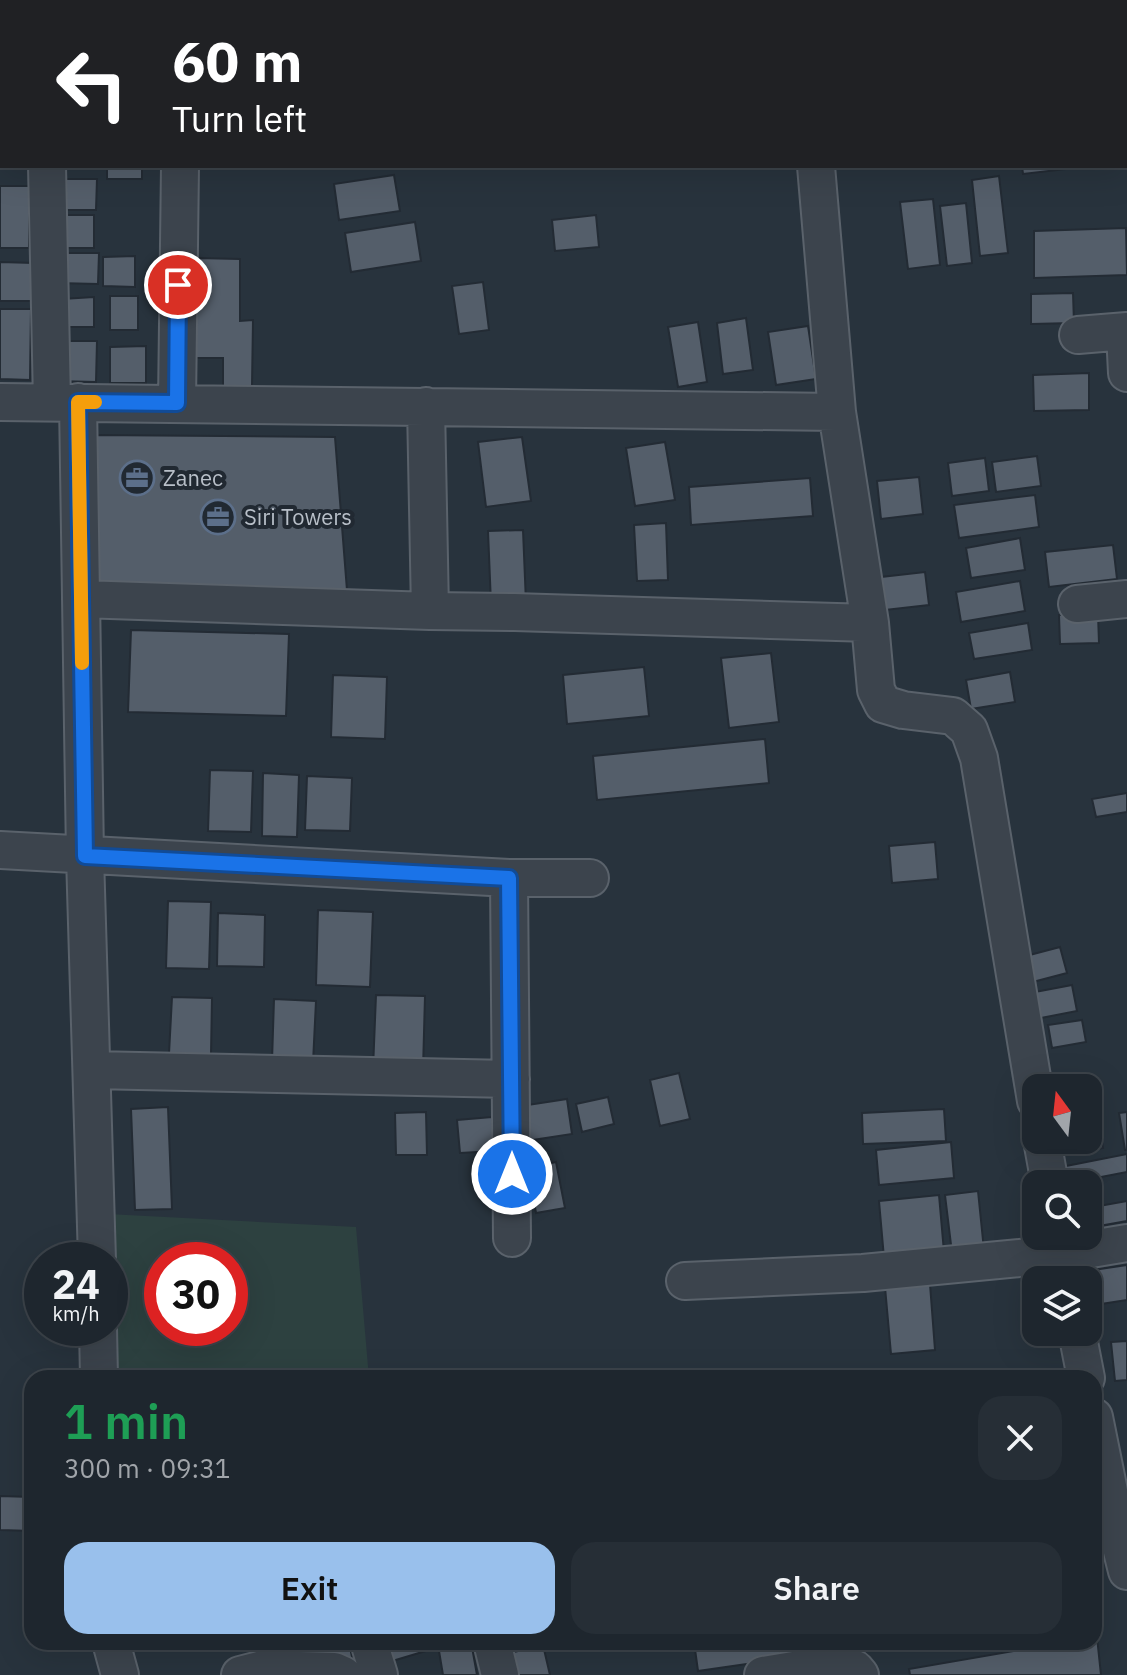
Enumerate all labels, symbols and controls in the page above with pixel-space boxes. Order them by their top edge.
text: 60 m [172,25,302,97]
icon: left [40,32,144,136]
text: Turn left [172,95,307,142]
pin [144,251,212,319]
icon: arrive [156,263,200,307]
office icon: Zanec [118,459,156,497]
place label: Zanec [163,463,223,492]
office icon: Siri Towers [199,498,237,536]
place label: Siri Towers [244,502,352,531]
north arrow [1022,1074,1102,1154]
map controls [1022,1074,1102,1346]
position arrow [470,1132,554,1216]
button: search [1022,1170,1102,1250]
speed limit sign: 30 [144,1242,248,1346]
text: 24 [52,1258,100,1310]
button: layers [1022,1266,1102,1346]
text: km/h [52,1300,100,1327]
text: 1 min [64,1390,188,1452]
button: close [978,1396,1062,1480]
text: 300 m · 09:31 [64,1451,230,1485]
button: Exit [64,1542,555,1634]
button: Share [571,1542,1062,1634]

